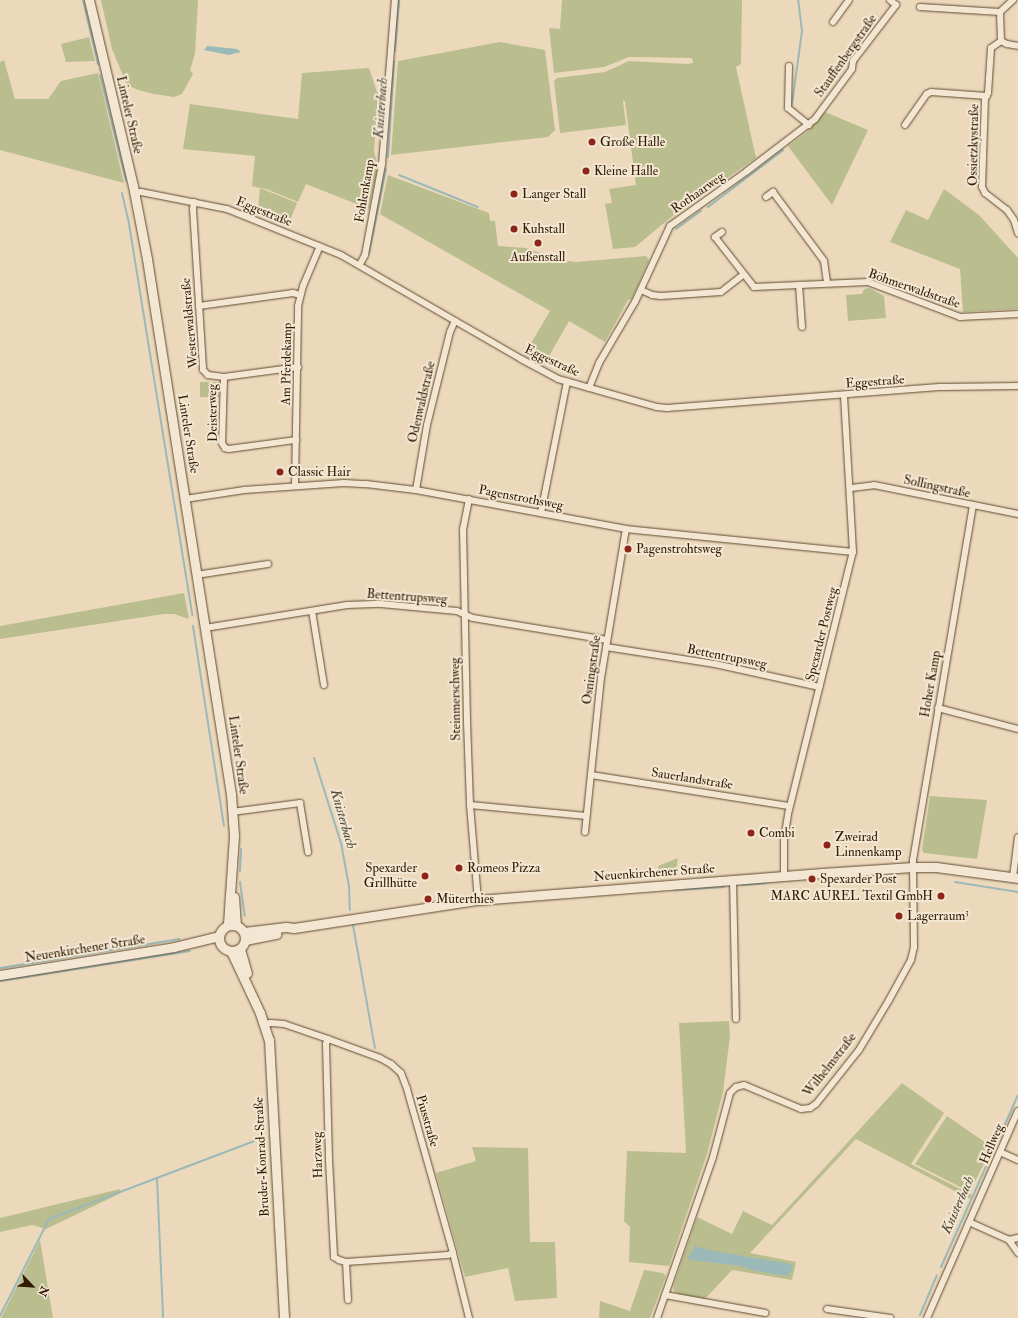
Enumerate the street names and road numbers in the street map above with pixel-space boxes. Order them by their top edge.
street label: Stauffenbergstraße [812,12,880,100]
street label: Linteler Straße [112,74,146,156]
street label: Ossietzkystraße [965,104,983,186]
street label: Fohlenkamp [352,158,378,224]
street label: Rothaarweg [668,169,728,217]
street label: Eggestraße [234,194,294,230]
street label: Böhmerwaldstraße [866,266,962,312]
street label: Westerwaldstraße [178,277,202,369]
street label: Am Pferdekamp [278,322,296,406]
street label: Eggestraße [522,341,582,381]
street label: Odenwaldstraße [405,360,439,444]
street label: Eggestraße [845,372,905,392]
street label: Deisterweg [205,384,221,442]
street label: Linteler Straße [174,394,202,474]
street label: Sollingstraße [902,472,972,502]
street label: Pagenstrothsweg [477,482,565,514]
street label: Spexarder Postweg [803,585,841,683]
street label: Bettentrupsweg [366,586,448,608]
street label: Osningstraße [579,634,605,706]
street label: Bettentrupsweg [686,642,768,672]
street label: Hoher Kamp [917,649,945,719]
street label: Steinmerschweg [447,657,465,741]
street label: Linteler Straße [225,715,251,795]
street label: Sauerlandstraße [650,765,734,793]
street label: Neuenkirchener Straße [593,861,715,885]
street label: Neuenkirchener Straße [24,932,146,966]
street label: Wilhelmstraße [800,1030,860,1100]
street label: Piusstraße [412,1093,442,1149]
street label: Bruder-Konrad-Straße [251,1097,273,1217]
street label: Hellweg [977,1121,1007,1167]
street label: Harzweg [309,1131,327,1179]

